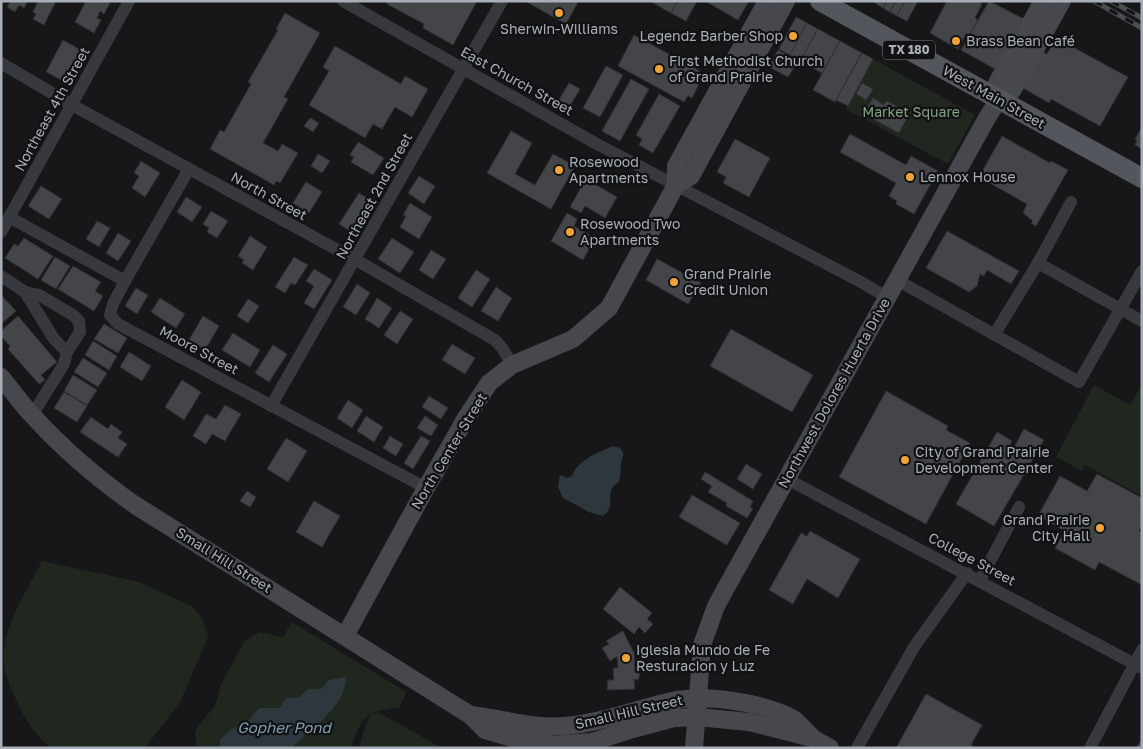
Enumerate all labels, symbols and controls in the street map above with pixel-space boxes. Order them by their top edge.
marker: Sherwin-Williams [553,7,565,19]
place label: Sherwin-Williams [500,20,618,37]
place label: Legendz Barber Shop [639,27,783,44]
marker: Legendz Barber Shop [787,30,799,42]
place label: Brass Bean Café [966,32,1075,49]
marker: Brass Bean Café [950,35,962,47]
road number: TX 180 [883,40,935,60]
street label: East Church Street [458,43,576,119]
street label: Northeast 4th Street [10,44,93,174]
place label: First Methodist Church of Grand Prairie [669,52,823,85]
street label: West Main Street [940,61,1049,132]
marker: First Methodist Church of Grand Prairie [653,63,665,75]
park label: Market Square [862,103,960,120]
street label: Northeast 2nd Street [332,130,415,262]
place label: Rosewood Apartments [569,153,648,186]
marker: Rosewood Apartments [553,164,565,176]
street label: North Street [228,168,310,223]
place label: Lennox House [920,168,1016,185]
marker: Lennox House [904,171,916,183]
place label: Rosewood Two Apartments [580,215,680,248]
marker: Rosewood Two Apartments [564,226,576,238]
place label: Grand Prairie Credit Union [684,265,771,298]
marker: Grand Prairie Credit Union [668,276,680,288]
street label: Northwest Dolores Huerta Drive [774,295,893,491]
street label: Moore Street [157,322,242,378]
street label: North Center Street [407,389,490,512]
place label: City of Grand Prairie Development Center [915,443,1054,476]
marker: City of Grand Prairie Development Center [899,454,911,466]
place label: Grand Prairie City Hall [1003,511,1090,544]
marker: Grand Prairie City Hall [1094,522,1106,534]
street label: Small Hill Street [173,523,275,596]
street label: College Street [926,528,1019,589]
place label: Iglesia Mundo de Fe Resturacion y Luz [636,641,770,674]
marker: Iglesia Mundo de Fe Resturacion y Luz [620,652,632,664]
street label: Small Hill Street [573,691,684,732]
water label: Gopher Pond [237,718,332,736]

